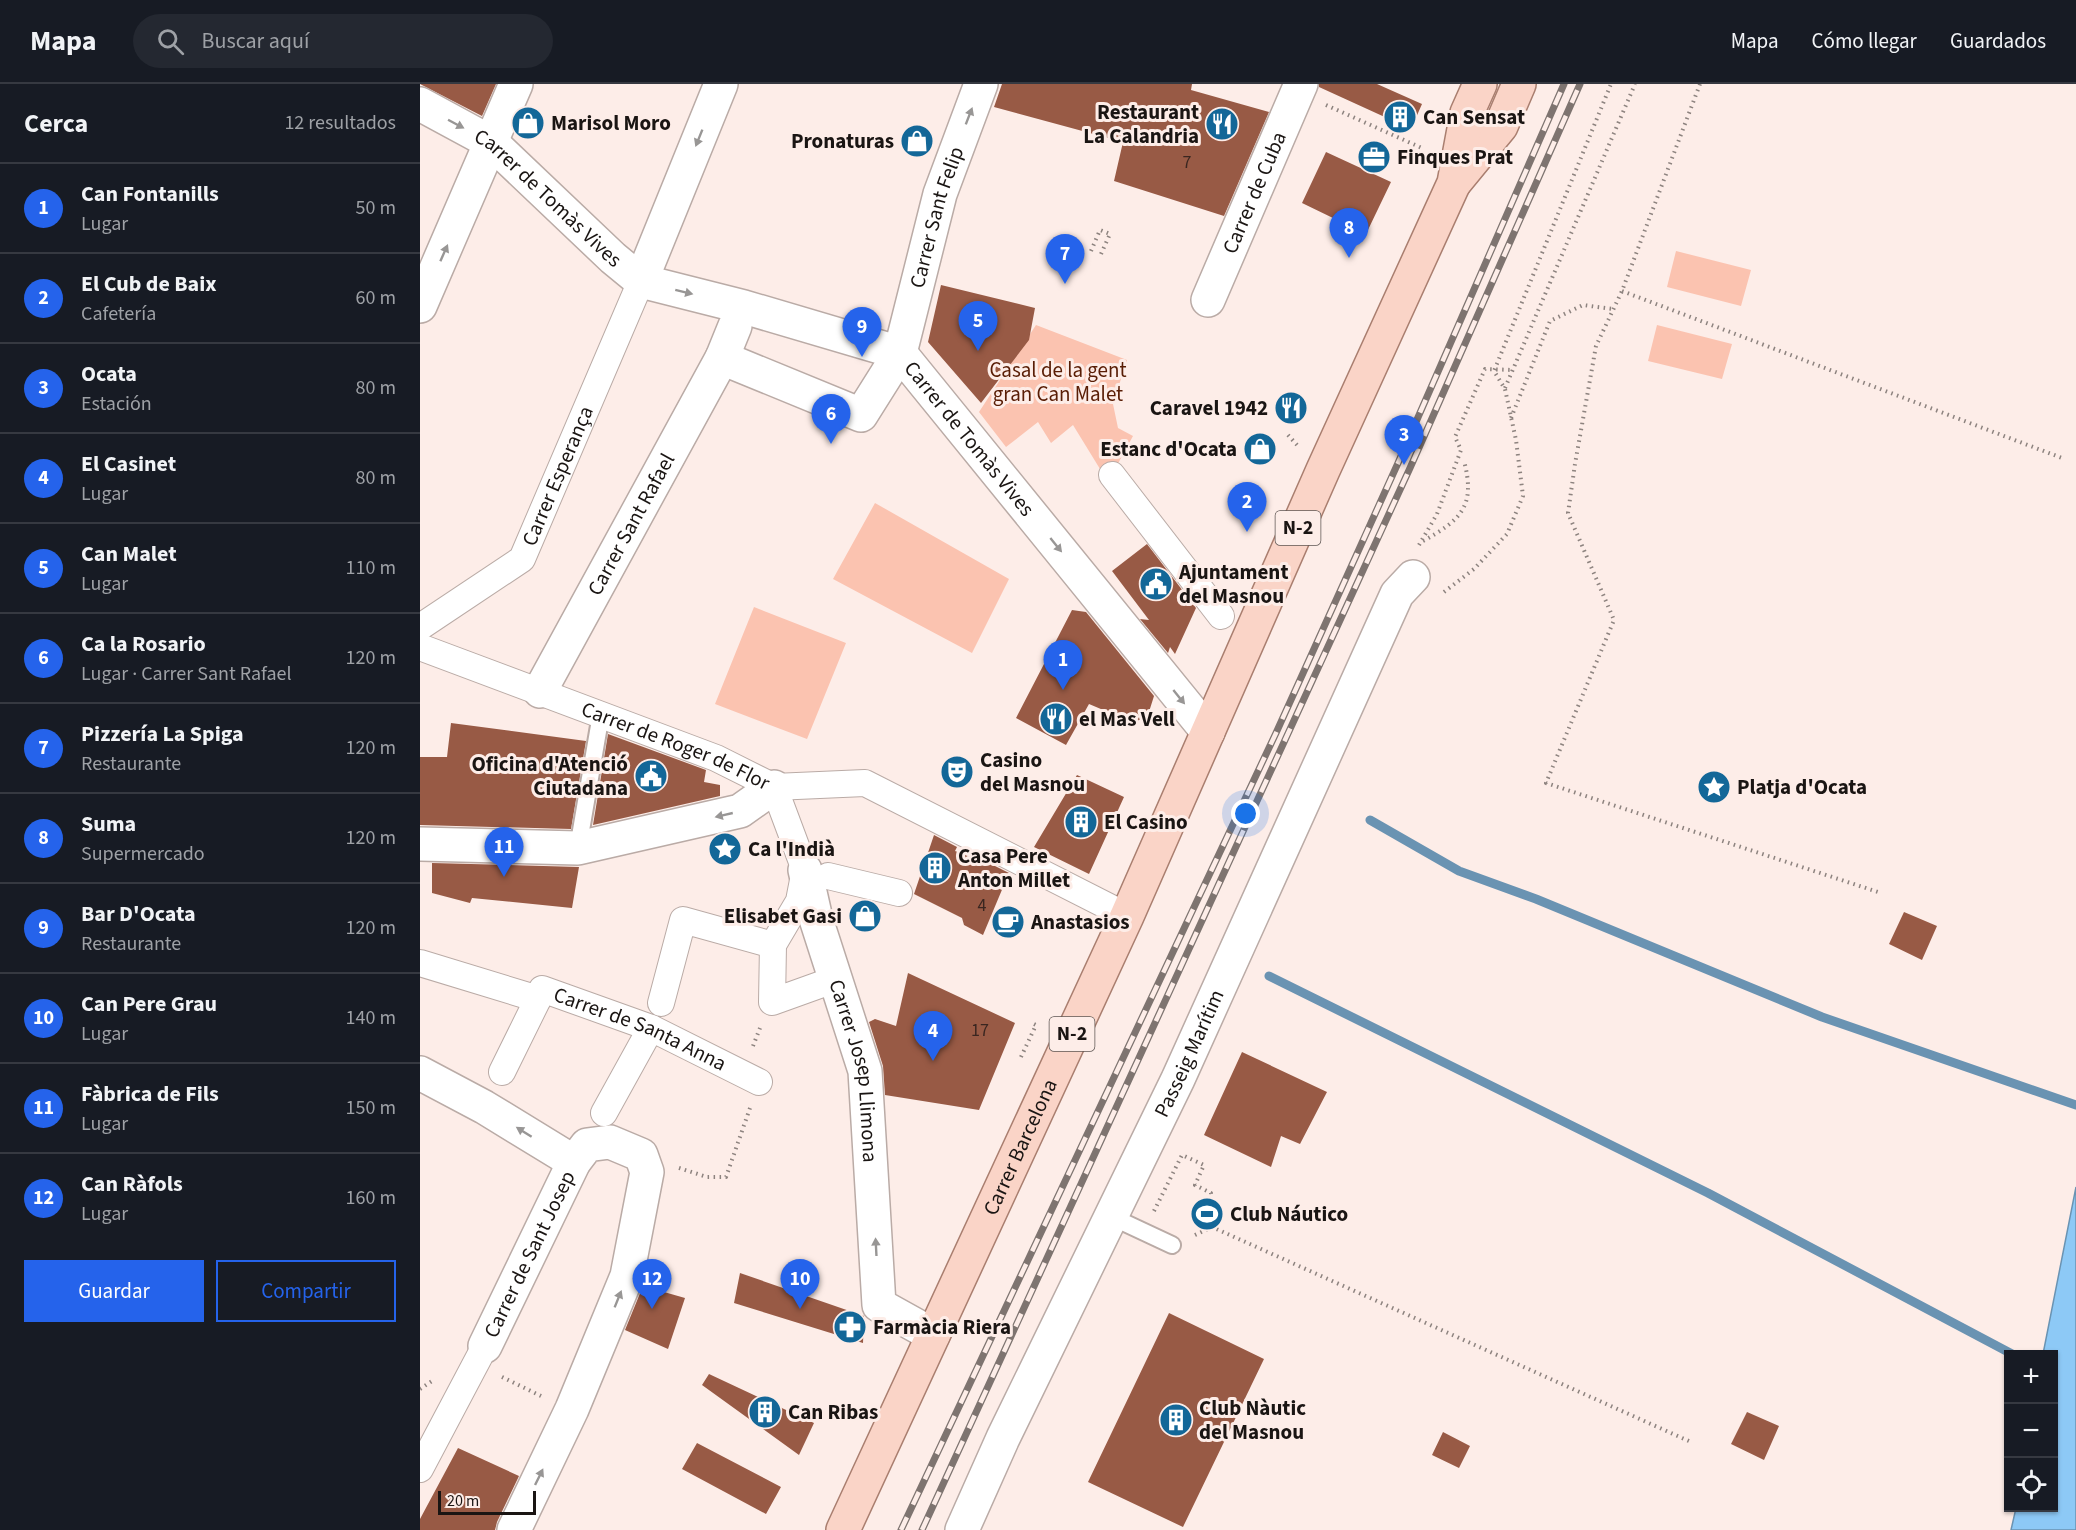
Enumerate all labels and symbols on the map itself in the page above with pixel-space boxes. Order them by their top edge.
place label: Restaurant La Calandria [1083,97,1199,151]
building icon: Can Sensat [1382,99,1418,135]
place label: Can Sensat [1423,102,1525,132]
shop icon: Marisol Moro [510,105,546,141]
one-way arrow [965,106,975,124]
restaurant icon: Restaurant La Calandria [1204,106,1240,142]
place label: Marisol Moro [551,108,671,138]
one-way arrow [448,119,465,129]
street label: Carrer de Tomàs Vives [469,121,628,274]
shop icon: Pronaturas [899,123,935,159]
place label: Pronaturas [791,126,894,156]
street label: Carrer de Cuba [1215,127,1294,258]
one-way arrow [694,130,704,148]
office icon: Finques Prat [1356,139,1392,175]
street label: Carrer Sant Felip [902,142,971,291]
place label: Finques Prat [1397,142,1513,172]
house number: 7 [1183,150,1192,175]
pin: 8 [1330,208,1368,258]
pin: 7 [1046,234,1084,284]
one-way arrow [439,244,448,261]
one-way arrow [675,287,693,297]
pin: 5 [958,302,998,351]
pin: 9 [842,308,882,357]
street label: Carrer de Tomàs Vives [897,354,1042,523]
park label: Casal de la gent gran Can Malet [989,355,1127,409]
restaurant icon: Caravel 1942 [1273,390,1309,426]
place label: Caravel 1942 [1150,393,1268,423]
pin: 6 [812,394,850,444]
street label: Carrer Esperança [514,401,601,551]
pin: 3 [1384,416,1424,465]
shop icon: Estanc d'Ocata [1242,431,1278,467]
place label: Estanc d'Ocata [1100,434,1237,464]
street label: Carrer Sant Rafael [580,448,682,601]
pin: 2 [1228,482,1266,532]
road number: N-2 [1276,511,1320,545]
one-way arrow [1050,537,1063,553]
place label: Ajuntament del Masnou [1178,557,1288,611]
public building icon: Ajuntament del Masnou [1138,566,1174,602]
pin: 1 [1044,640,1082,690]
one-way arrow [1172,689,1185,704]
street label: Carrer de Roger de Flor [577,694,776,798]
restaurant icon: el Mas Vell [1038,701,1074,737]
place label: el Mas Vell [1079,704,1175,734]
place label: Casino del Masnou [980,745,1085,799]
place label: Oficina d'Atenció Ciutadana [471,749,628,803]
theatre icon: Casino del Masnou [939,754,975,790]
public building icon: Oficina d'Atenció Ciutadana [633,758,669,794]
place icon: Platja d'Ocata [1696,769,1732,805]
place label: Platja d'Ocata [1737,772,1867,802]
your location [1231,799,1260,828]
building icon: El Casino [1063,804,1099,840]
place label: El Casino [1104,807,1188,837]
one-way arrow [715,810,733,820]
pin: 11 [484,828,524,877]
place icon: Ca l'Indià [707,831,743,867]
place label: Ca l'Indià [748,834,835,864]
place label: Casa Pere Anton Millet [957,841,1070,895]
building icon: Casa Pere Anton Millet [917,850,953,886]
house number: 4 [978,893,987,918]
shop icon: Elisabet Gasi [847,898,883,934]
place label: Elisabet Gasi [724,901,842,931]
cafe icon: Anastasios [990,904,1026,940]
place label: Anastasios [1030,907,1130,937]
street label: Carrer Josep Llimona [821,976,885,1163]
street label: Carrer de Santa Anna [550,979,732,1078]
street label: Passeig Marítim [1147,985,1231,1122]
pin: 4 [914,1012,952,1061]
road number: N-2 [1050,1017,1094,1051]
house number: 17 [971,1018,989,1043]
street label: Carrer Barcelona [976,1074,1065,1220]
one-way arrow [516,1126,533,1137]
street label: Carrer de Sant Josep [476,1166,583,1343]
sports icon: Club Náutico [1189,1196,1225,1232]
place label: Club Náutico [1230,1199,1348,1229]
one-way arrow [871,1237,880,1256]
pin: 12 [632,1260,672,1309]
pin: 10 [780,1260,820,1309]
one-way arrow [613,1289,623,1307]
pharmacy icon: Farmàcia Riera [832,1309,868,1345]
place label: Farmàcia Riera [873,1312,1011,1342]
place label: Club Nàutic del Masnou [1199,1393,1306,1447]
building icon: Can Ribas [747,1394,783,1430]
place label: Can Ribas [788,1397,878,1427]
building icon: Club Nàutic del Masnou [1158,1402,1194,1438]
one-way arrow [535,1469,544,1486]
scale bar [438,1488,536,1516]

